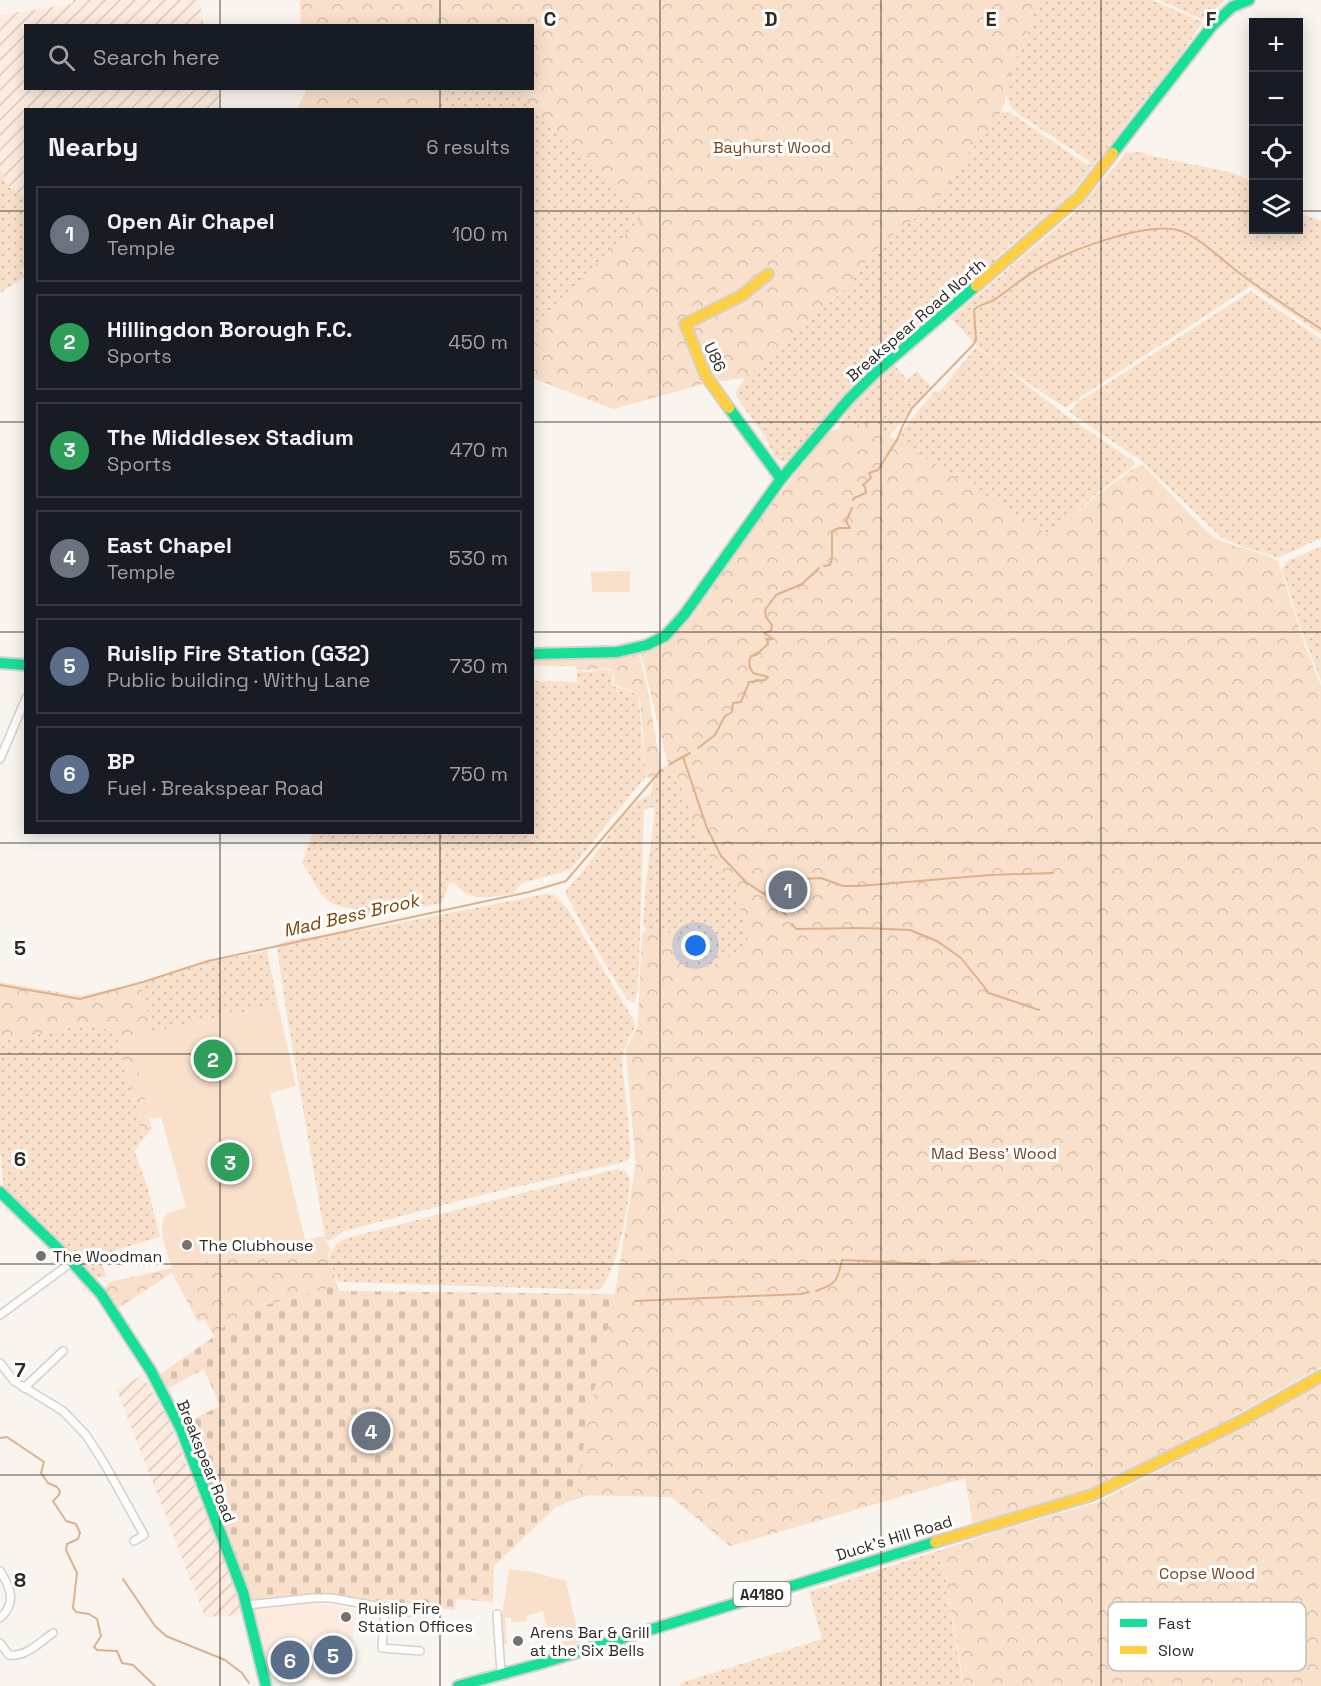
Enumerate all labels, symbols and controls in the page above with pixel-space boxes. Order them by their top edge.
text: C [544,6,557,32]
text: D [764,6,778,32]
text: E [985,6,997,32]
text: F [1206,6,1217,32]
map controls [1249,18,1303,234]
button: + [1249,18,1303,72]
search box [24,24,534,90]
icon: search [45,41,78,74]
text: Search here [93,43,220,71]
button: − [1249,72,1303,126]
button: locate [1249,126,1303,180]
text: Nearby [48,130,138,164]
text: 6 results [426,134,510,160]
park label: Bayhurst Wood [713,137,831,158]
button: layers [1249,180,1303,234]
text: Open Air Chapel [107,207,275,235]
text: 1 [65,221,74,247]
text: 100 m [452,221,508,247]
text: Temple [107,235,175,261]
street label: Breakspear Road North [842,254,990,386]
text: Hillingdon Borough F.C. [107,315,353,343]
text: 2 [64,329,75,355]
text: 450 m [448,329,508,355]
street label: U86 [699,339,731,375]
text: Sports [107,343,172,369]
text: The Middlesex Stadium [107,423,354,451]
text: 3 [63,437,76,463]
text: 470 m [450,437,508,463]
text: Sports [107,451,172,477]
text: East Chapel [107,531,232,559]
text: 4 [63,545,76,571]
text: 530 m [449,545,508,571]
text: Temple [107,559,175,585]
text: Ruislip Fire Station (G32) [107,639,369,667]
text: 5 [64,653,76,679]
text: 730 m [449,653,508,679]
text: Public building · Withy Lane [107,667,370,693]
text: BP [107,747,135,775]
text: 6 [63,761,76,787]
text: 750 m [450,761,508,787]
text: Fuel · Breakspear Road [107,775,324,801]
pin: 1 [768,868,808,912]
water label: Mad Bess Brook [281,888,423,942]
your location [681,931,710,960]
text: 5 [14,935,26,961]
pin: 2 [194,1036,232,1082]
pin: 3 [210,1140,250,1184]
park label: Mad Bess' Wood [931,1143,1057,1164]
text: 6 [14,1146,26,1172]
place label: The Clubhouse [199,1235,313,1256]
marker: The Clubhouse [180,1238,194,1252]
place label: The Woodman [53,1246,162,1267]
marker: The Woodman [34,1249,48,1263]
text: 7 [14,1357,26,1383]
street label: Breakspear Road [172,1397,240,1525]
pin: 4 [352,1408,391,1454]
street label: Duck's Hill Road [833,1510,955,1566]
park label: Copse Wood [1159,1563,1255,1584]
text: 8 [14,1567,26,1593]
road number: A4180 [734,1582,790,1606]
place label: Ruislip Fire Station Offices [358,1598,473,1637]
legend [1108,1602,1306,1671]
marker: Ruislip Fire Station Offices [339,1610,353,1624]
text: Fast [1158,1613,1191,1634]
place label: Arens Bar & Grill at the Six Bells [530,1622,650,1661]
pin: 5 [314,1632,352,1678]
marker: Arens Bar & Grill at the Six Bells [511,1634,525,1648]
pin: 6 [270,1638,310,1682]
text: Slow [1158,1640,1194,1661]

